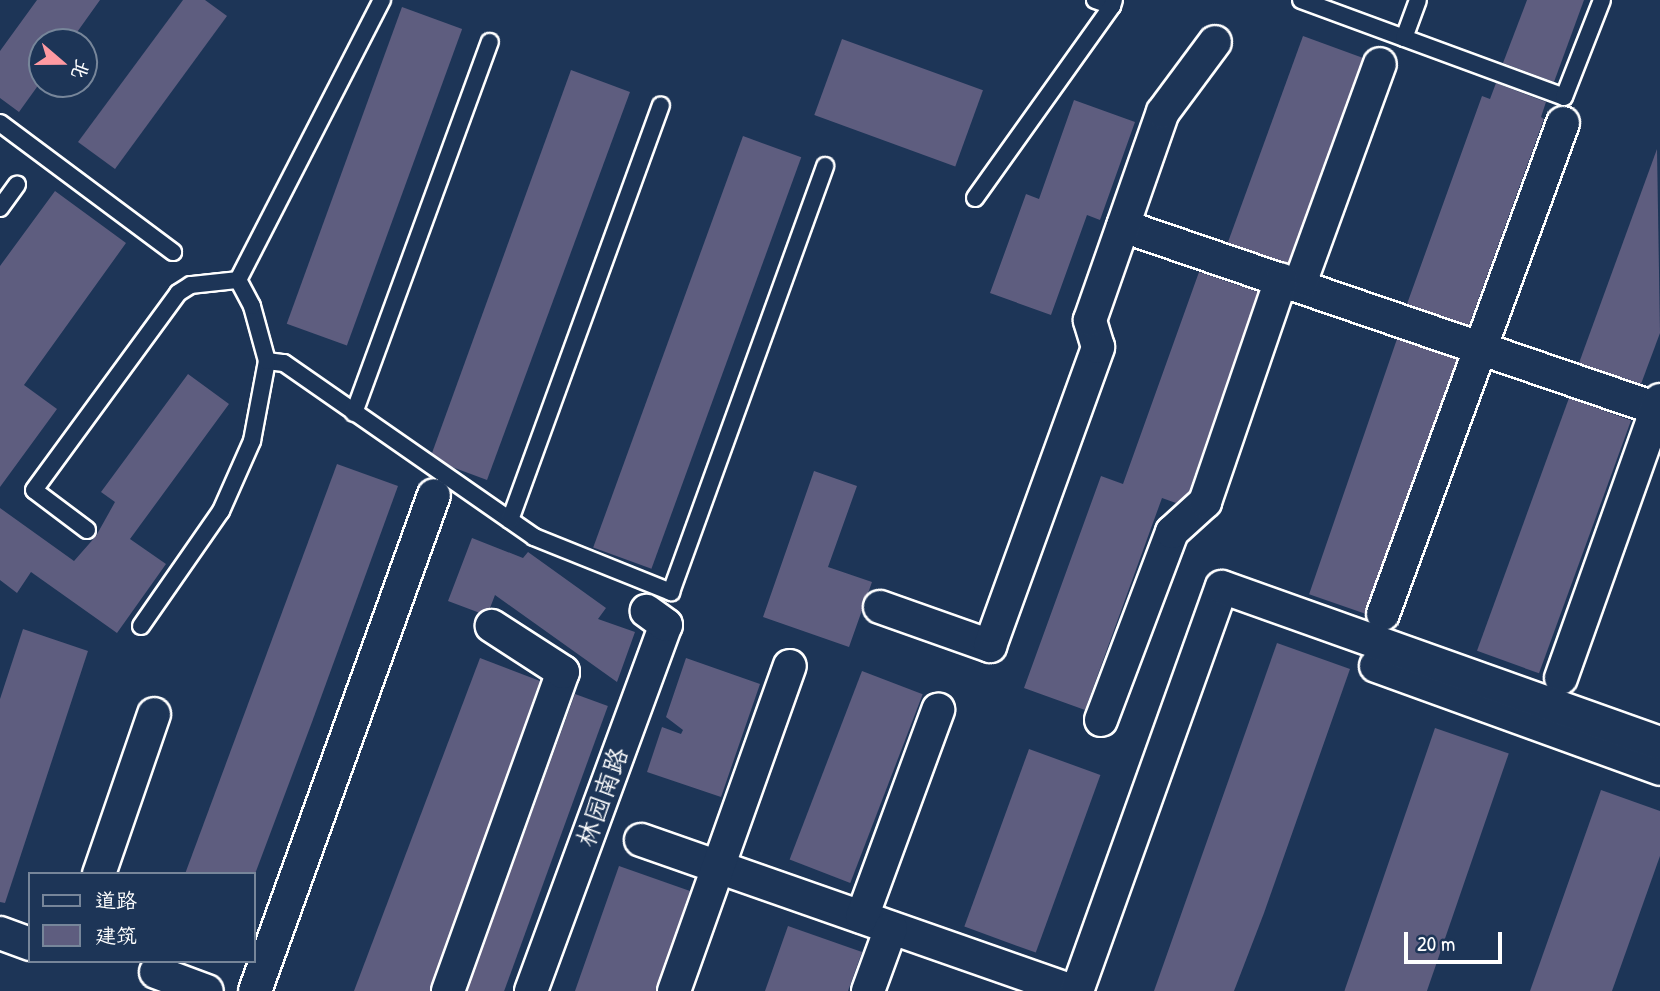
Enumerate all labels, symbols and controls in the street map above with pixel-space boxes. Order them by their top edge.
north arrow [28,28,98,98]
text: 北 [65,56,96,83]
street label: 林园南路 [570,743,634,851]
legend [28,872,256,963]
text: 道路 [95,886,137,915]
scale bar [1408,918,1506,962]
text: 建筑 [95,921,137,950]
text: 20 m [1417,929,1455,958]

